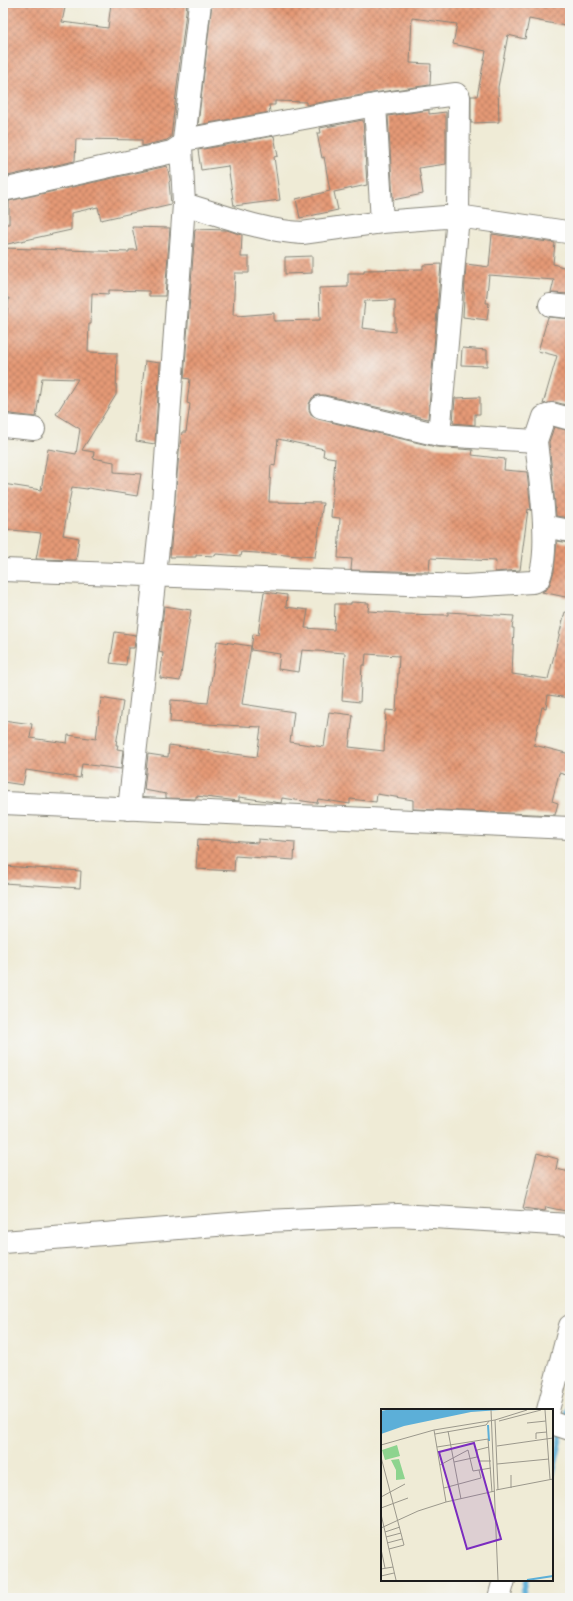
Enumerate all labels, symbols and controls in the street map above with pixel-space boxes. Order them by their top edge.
inset map [381,1409,553,1581]

